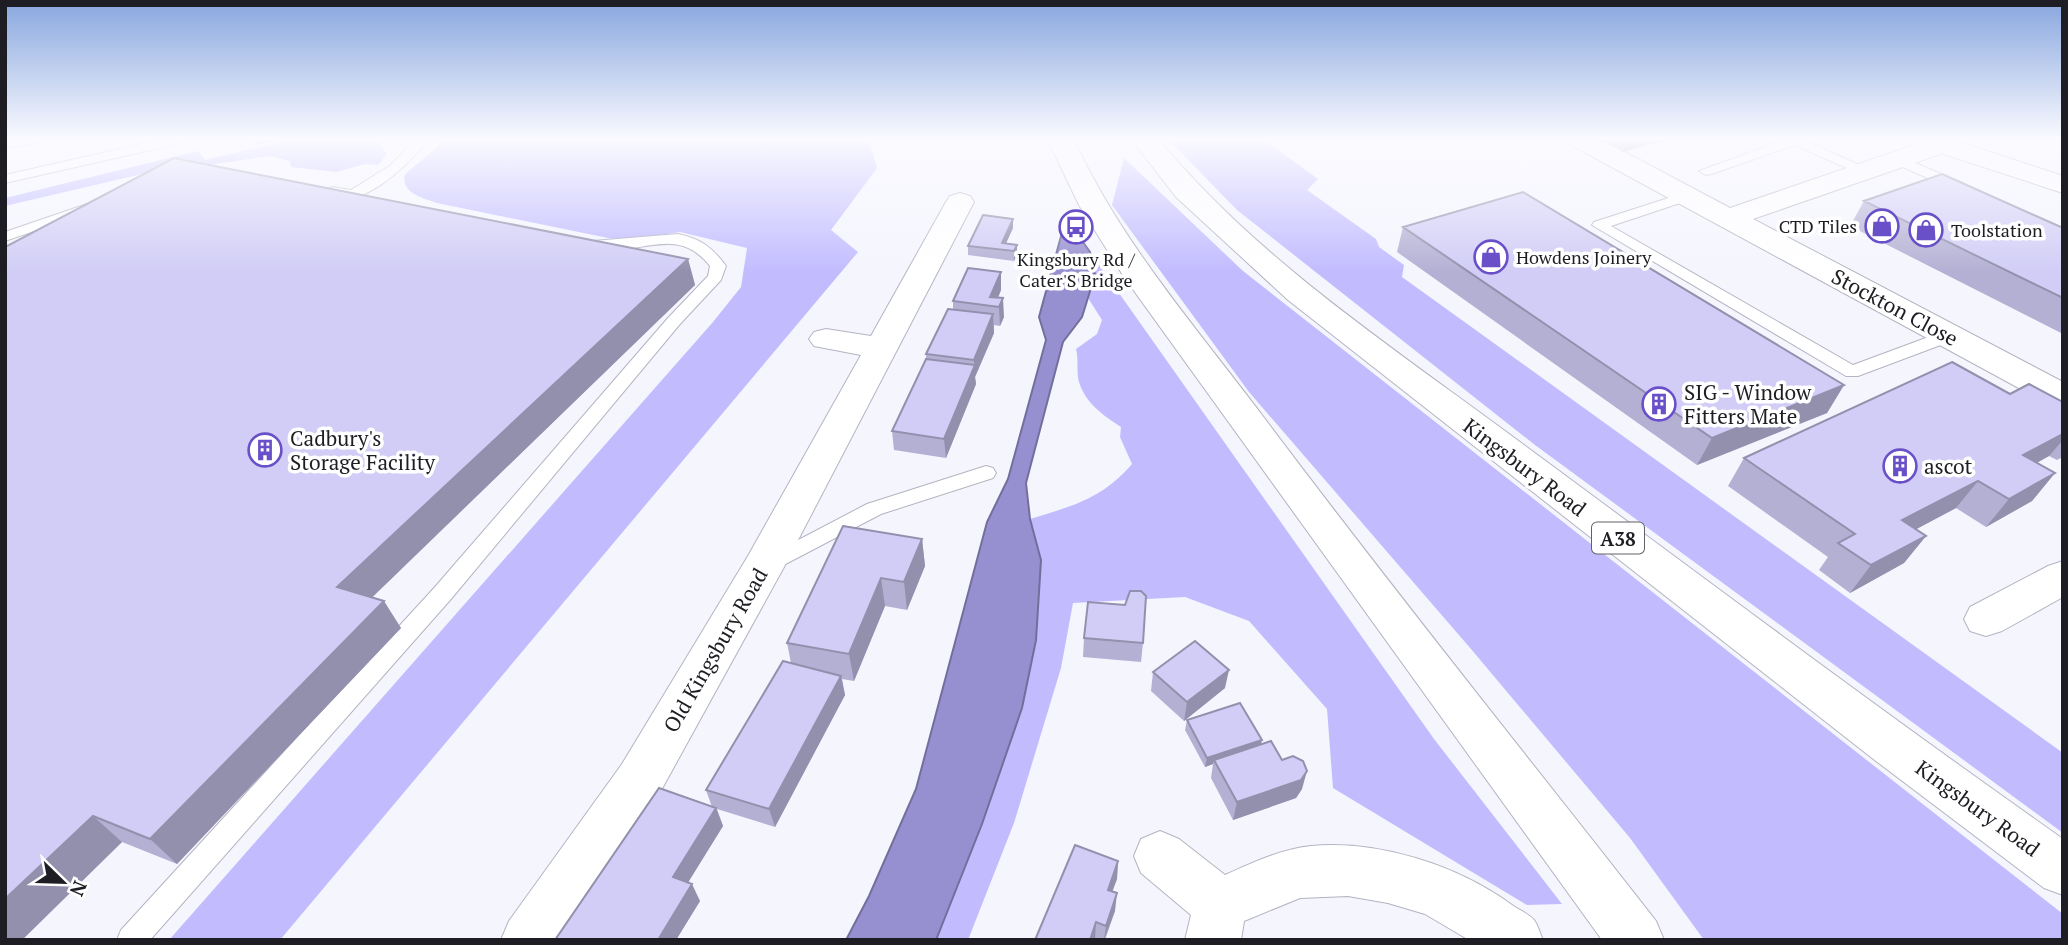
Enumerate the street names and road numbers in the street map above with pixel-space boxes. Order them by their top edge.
street label: Stockton Close [1827,262,1963,352]
street label: Kingsbury Road [1458,412,1592,523]
road number: A38 [1592,523,1644,554]
street label: Old Kingsbury Road [656,562,774,737]
street label: Kingsbury Road [1910,753,2046,863]

